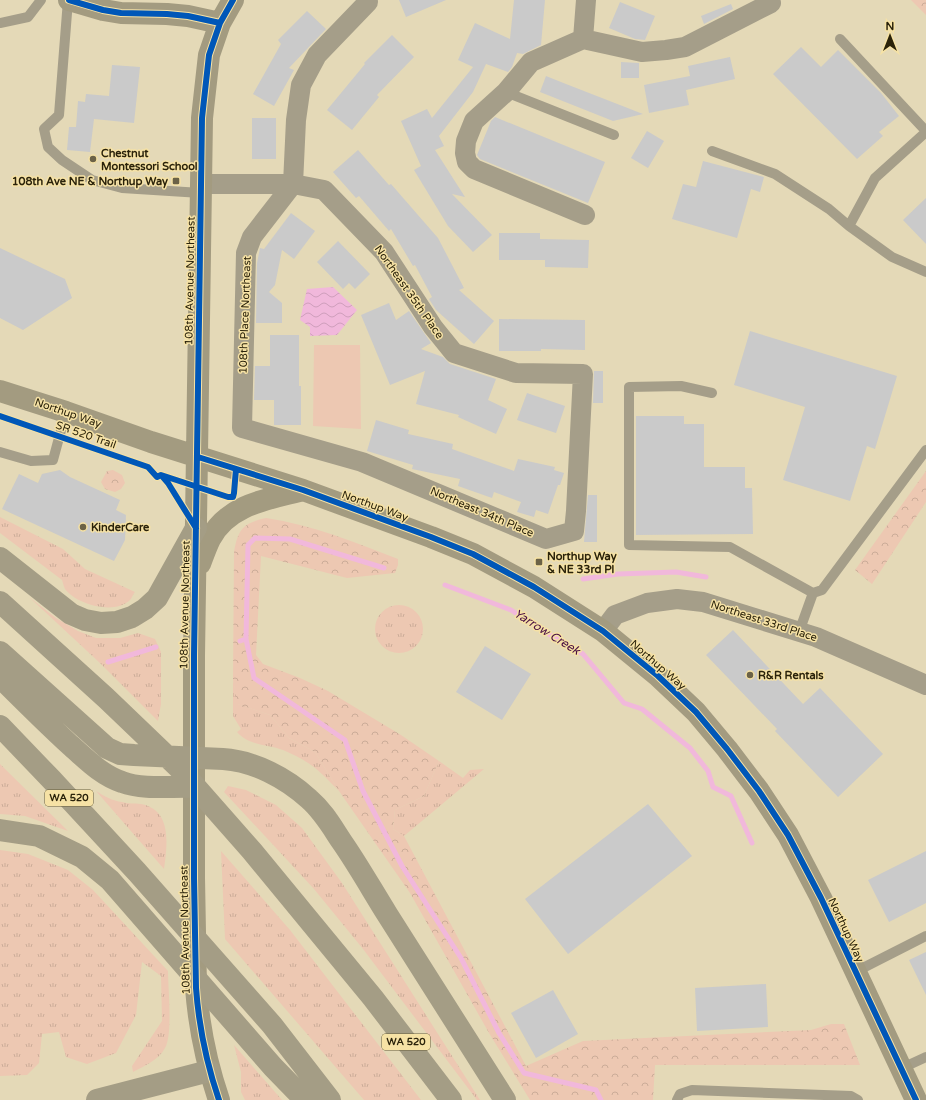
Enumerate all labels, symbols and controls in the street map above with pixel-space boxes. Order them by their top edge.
north arrow [870,16,910,56]
text: N [886,20,894,33]
place label: Chestnut Montessori School [101,147,198,173]
marker: Chestnut Montessori School [88,154,98,164]
place label: 108th Ave NE & Northup Way [12,175,168,189]
marker: 108th Ave NE & Northup Way [171,176,181,186]
street label: 108th Avenue Northeast [182,216,198,346]
street label: Northeast 35th Place [372,243,446,341]
street label: 108th Place Northeast [236,256,254,374]
street label: Northup Way [33,396,103,431]
street label: SR 520 Trail [54,419,118,451]
street label: Northeast 34th Place [428,484,536,540]
street label: Northup Way [340,488,410,524]
place label: KinderCare [91,521,150,534]
marker: KinderCare [78,522,88,532]
street label: 108th Avenue Northeast [177,540,193,670]
place label: Northup Way & NE 33rd Pl [547,550,617,576]
marker: Northup Way & NE 33rd Pl [534,557,544,567]
street label: Northeast 33rd Place [709,598,819,644]
water label: Yarrow Creek [511,606,584,659]
street label: Northup Way [627,637,689,693]
place label: R&R Rentals [758,669,824,682]
marker: R&R Rentals [745,670,755,680]
road number: WA 520 [45,790,93,806]
street label: 108th Avenue Northeast [177,865,193,995]
street label: Northup Way [825,896,867,964]
road number: WA 520 [382,1034,430,1050]

